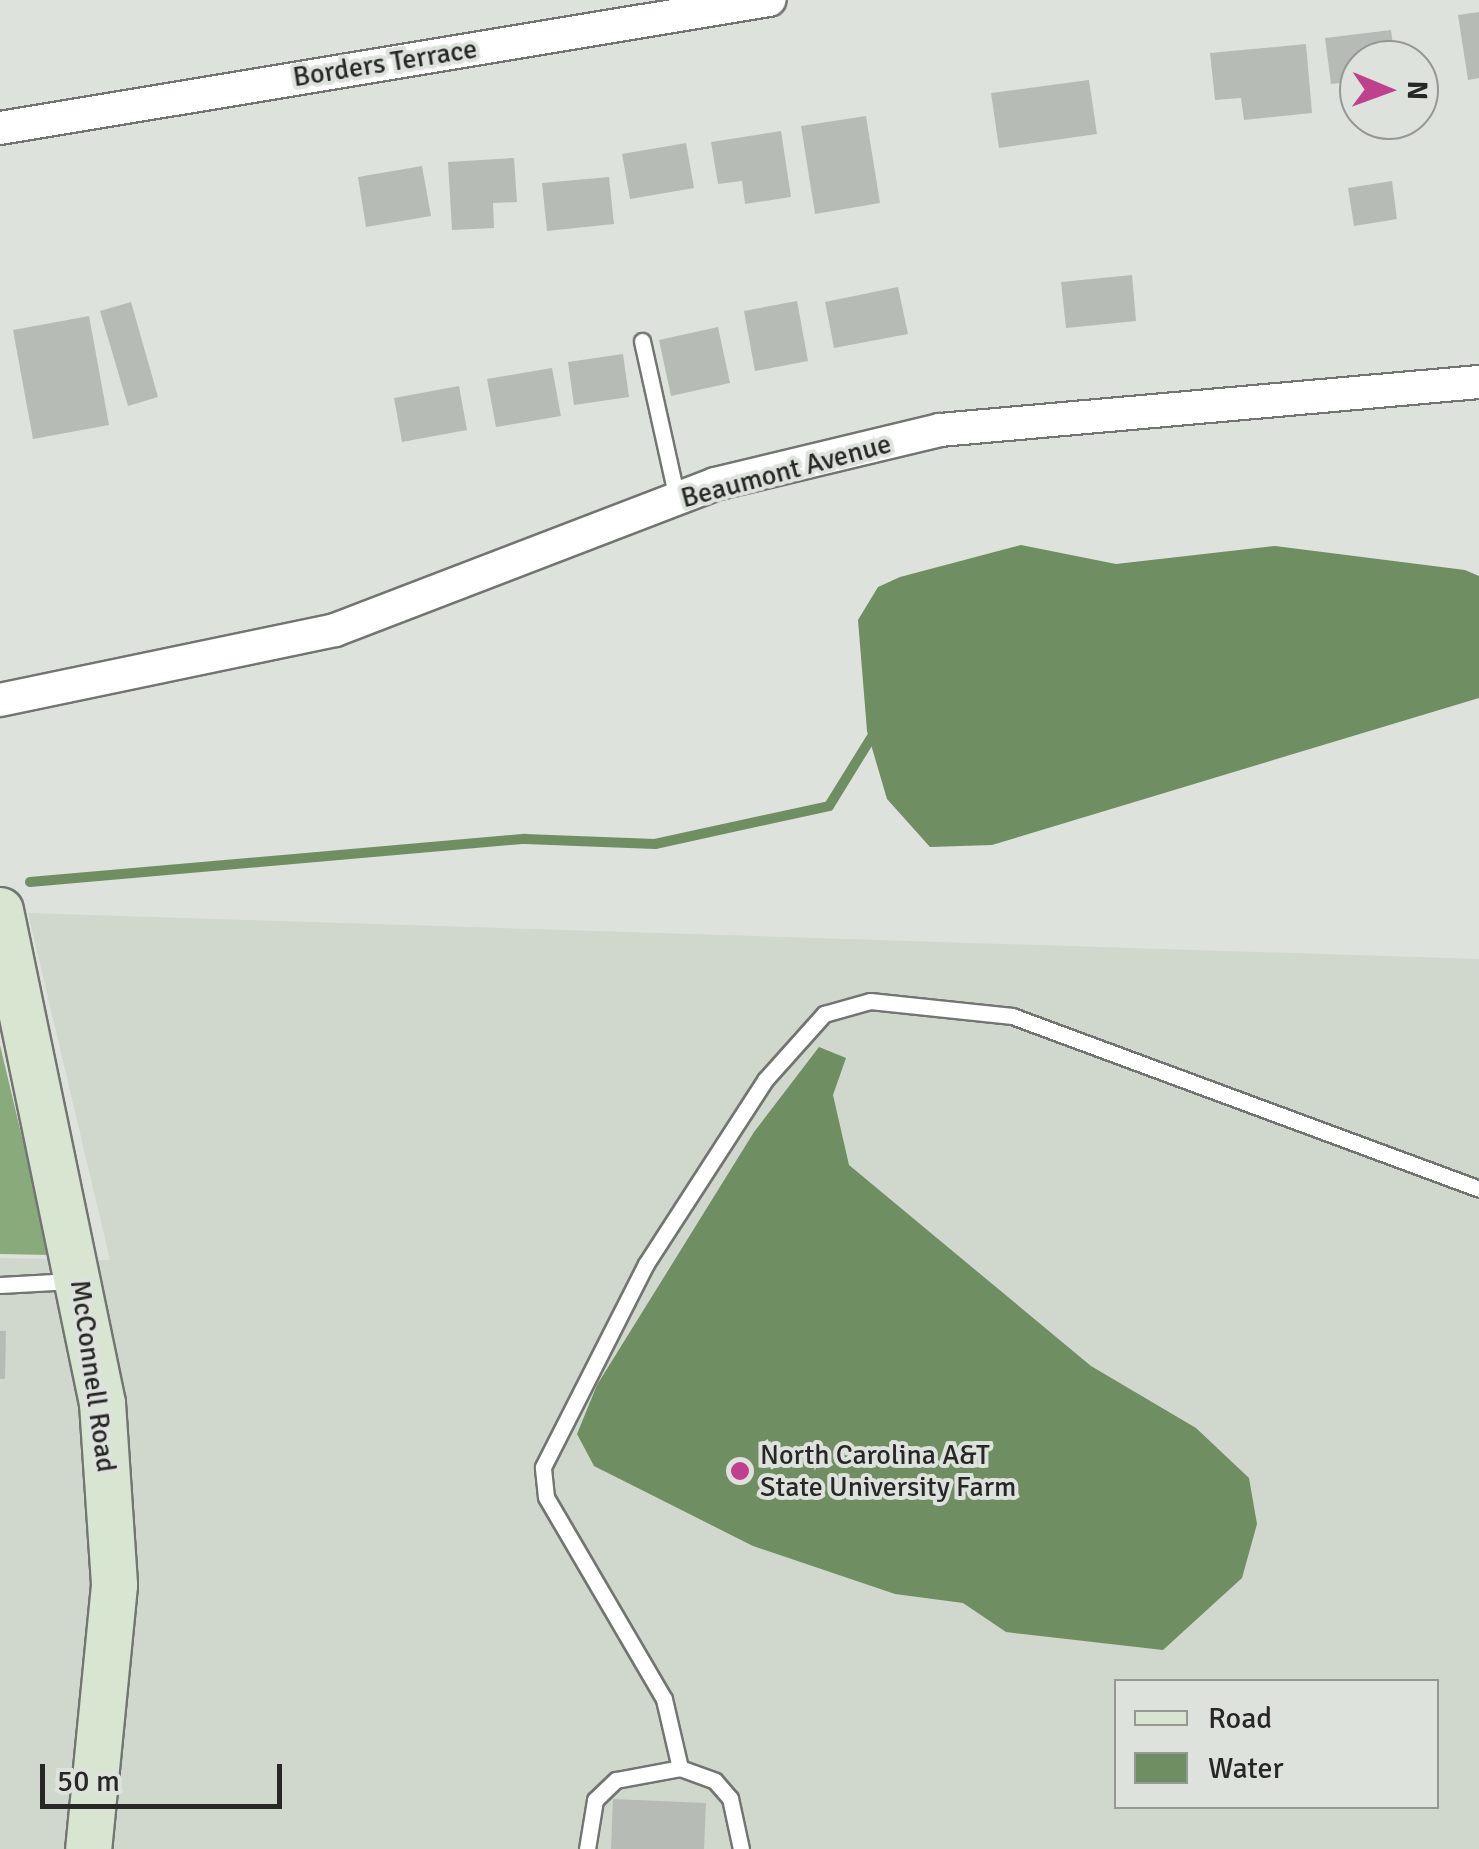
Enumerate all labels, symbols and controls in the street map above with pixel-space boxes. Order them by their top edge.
street label: Borders Terrace [290,32,480,94]
north arrow [1339,40,1439,140]
text: N [1400,80,1434,101]
street label: Beaumont Avenue [677,427,895,515]
street label: McConnell Road [63,1278,123,1474]
place label: North Carolina A&T State University Farm [760,1438,1016,1504]
marker: North Carolina A&T State University Farm [729,1460,751,1482]
legend [1114,1679,1439,1809]
text: Road [1208,1700,1272,1737]
scale bar [45,1744,288,1806]
text: Water [1208,1750,1284,1787]
text: 50 m [57,1763,120,1800]

